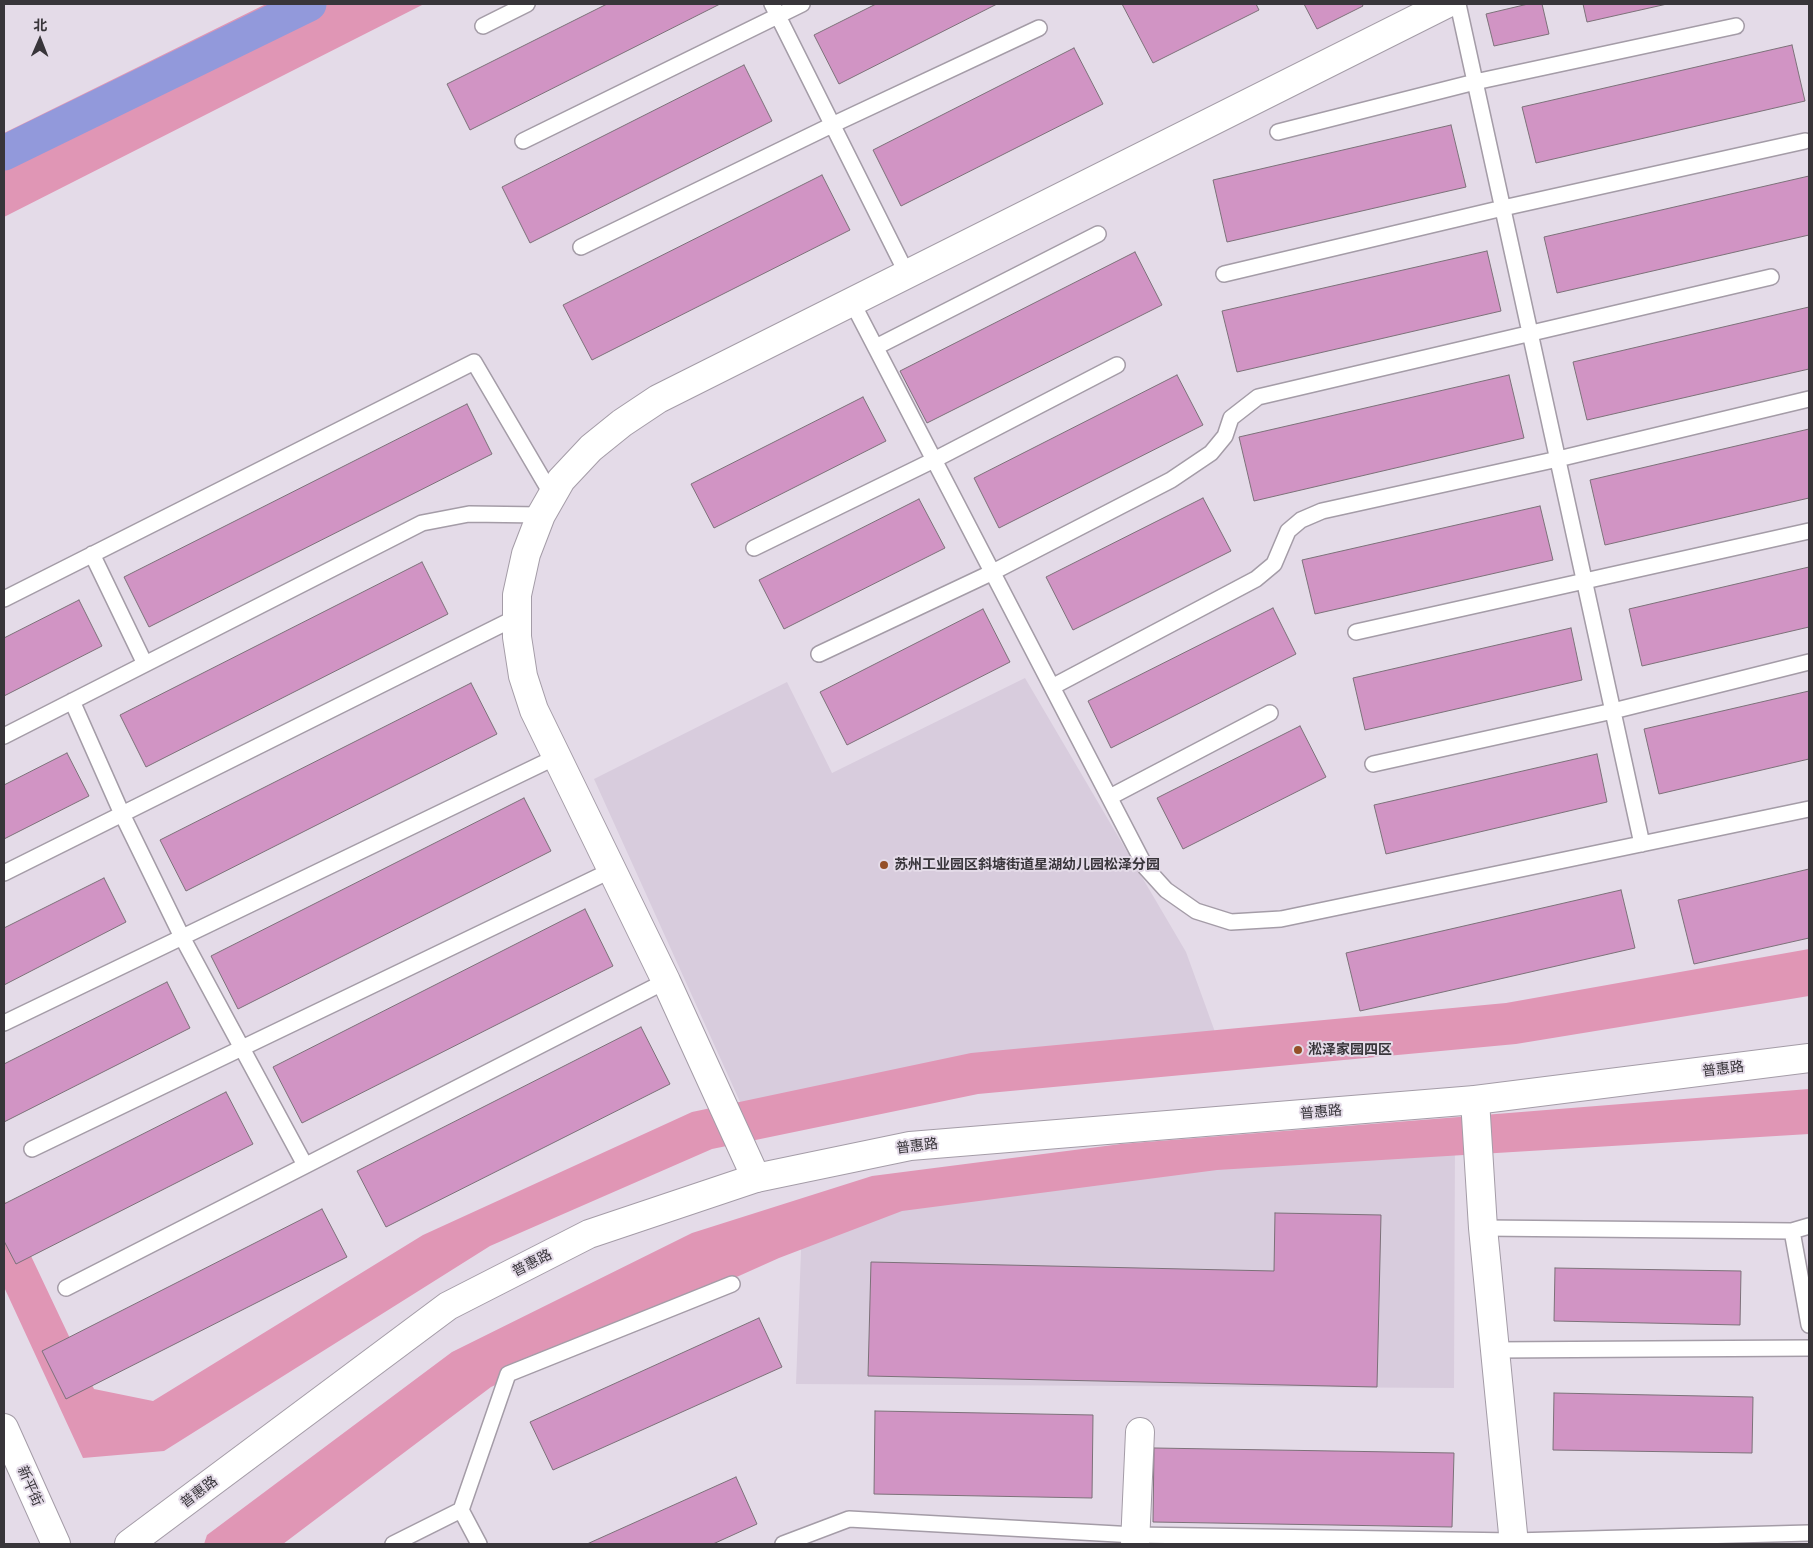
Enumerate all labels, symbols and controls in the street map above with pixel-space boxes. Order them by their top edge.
north arrow [15,15,65,65]
text: 北 [33,17,47,33]
place label: 苏州工业园区斜塘街道星湖幼儿园松泽分园 [894,857,1160,873]
marker: 苏州工业园区斜塘街道星湖幼儿园松泽分园 [878,859,890,871]
place label: 淞泽家园四区 [1308,1042,1392,1058]
marker: 淞泽家园四区 [1292,1044,1304,1056]
street label: 普惠路 [1701,1058,1745,1080]
street label: 普惠路 [1299,1102,1343,1122]
street label: 普惠路 [895,1135,939,1157]
street label: 普惠路 [509,1246,555,1280]
street label: 新平街 [14,1463,46,1509]
street label: 普惠路 [177,1473,221,1511]

